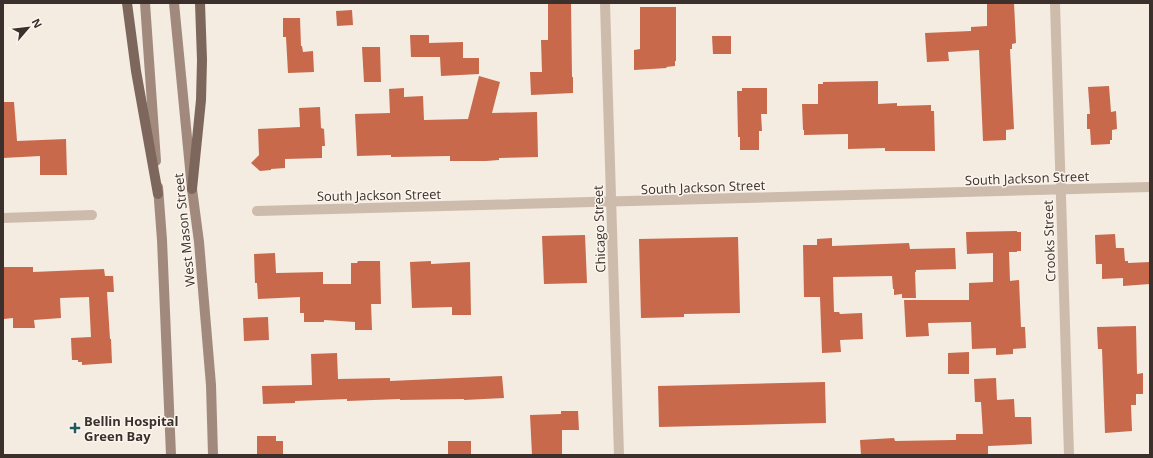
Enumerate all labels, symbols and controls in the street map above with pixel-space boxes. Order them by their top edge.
north arrow [8,8,48,48]
text: N [29,16,46,31]
street label: South Jackson Street [965,167,1090,189]
street label: West Mason Street [169,172,199,288]
street label: South Jackson Street [641,176,766,198]
street label: South Jackson Street [317,185,442,205]
street label: Chicago Street [588,185,610,273]
street label: Crooks Street [1039,199,1059,282]
place label: Bellin Hospital Green Bay [84,412,178,445]
marker: Bellin Hospital Green Bay [69,422,81,434]

